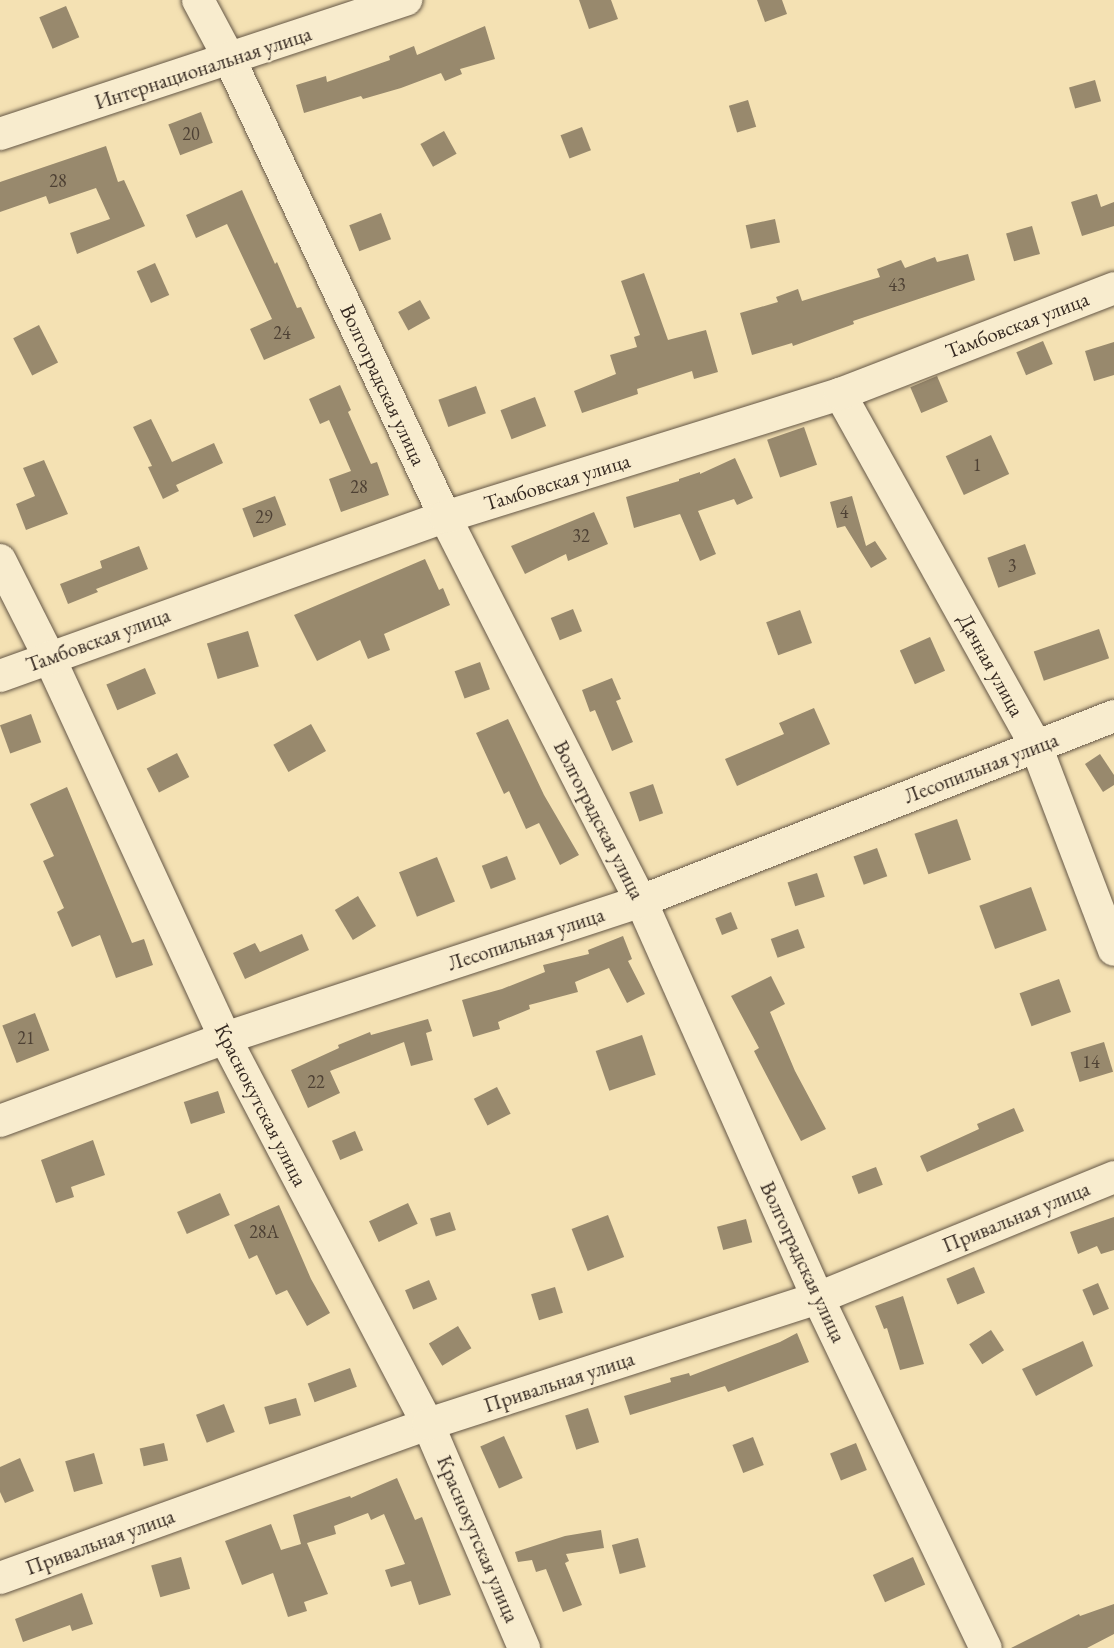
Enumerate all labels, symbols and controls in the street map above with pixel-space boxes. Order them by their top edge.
street label: Интернациональная улица [91,21,315,115]
house number: 20 [182,123,200,145]
house number: 28 [49,170,67,192]
house number: 43 [888,274,906,296]
street label: Тамбовская улица [942,286,1092,364]
street label: Волгоградская улица [335,300,431,470]
house number: 24 [273,322,291,344]
street label: Тамбовская улица [481,448,633,516]
house number: 1 [973,454,981,476]
house number: 28 [350,476,368,498]
house number: 4 [840,501,848,523]
house number: 29 [255,506,273,528]
house number: 32 [572,525,590,547]
house number: 3 [1008,555,1016,577]
street label: Тамбовская улица [22,602,174,678]
street label: Дачная улица [952,609,1030,721]
street label: Лесопильная улица [900,727,1062,809]
street label: Волгоградская улица [548,736,650,904]
street label: Лесопильная улица [444,902,608,976]
street label: Краснокутская улица [209,1019,313,1191]
house number: 21 [17,1027,35,1049]
house number: 14 [1082,1051,1100,1073]
house number: 22 [307,1071,325,1093]
street label: Привальная улица [939,1176,1093,1258]
street label: Волгоградская улица [755,1177,851,1347]
house number: 28А [249,1221,279,1243]
street label: Привальная улица [481,1346,637,1418]
street label: Краснокутская улица [431,1452,525,1626]
street label: Привальная улица [22,1503,178,1581]

